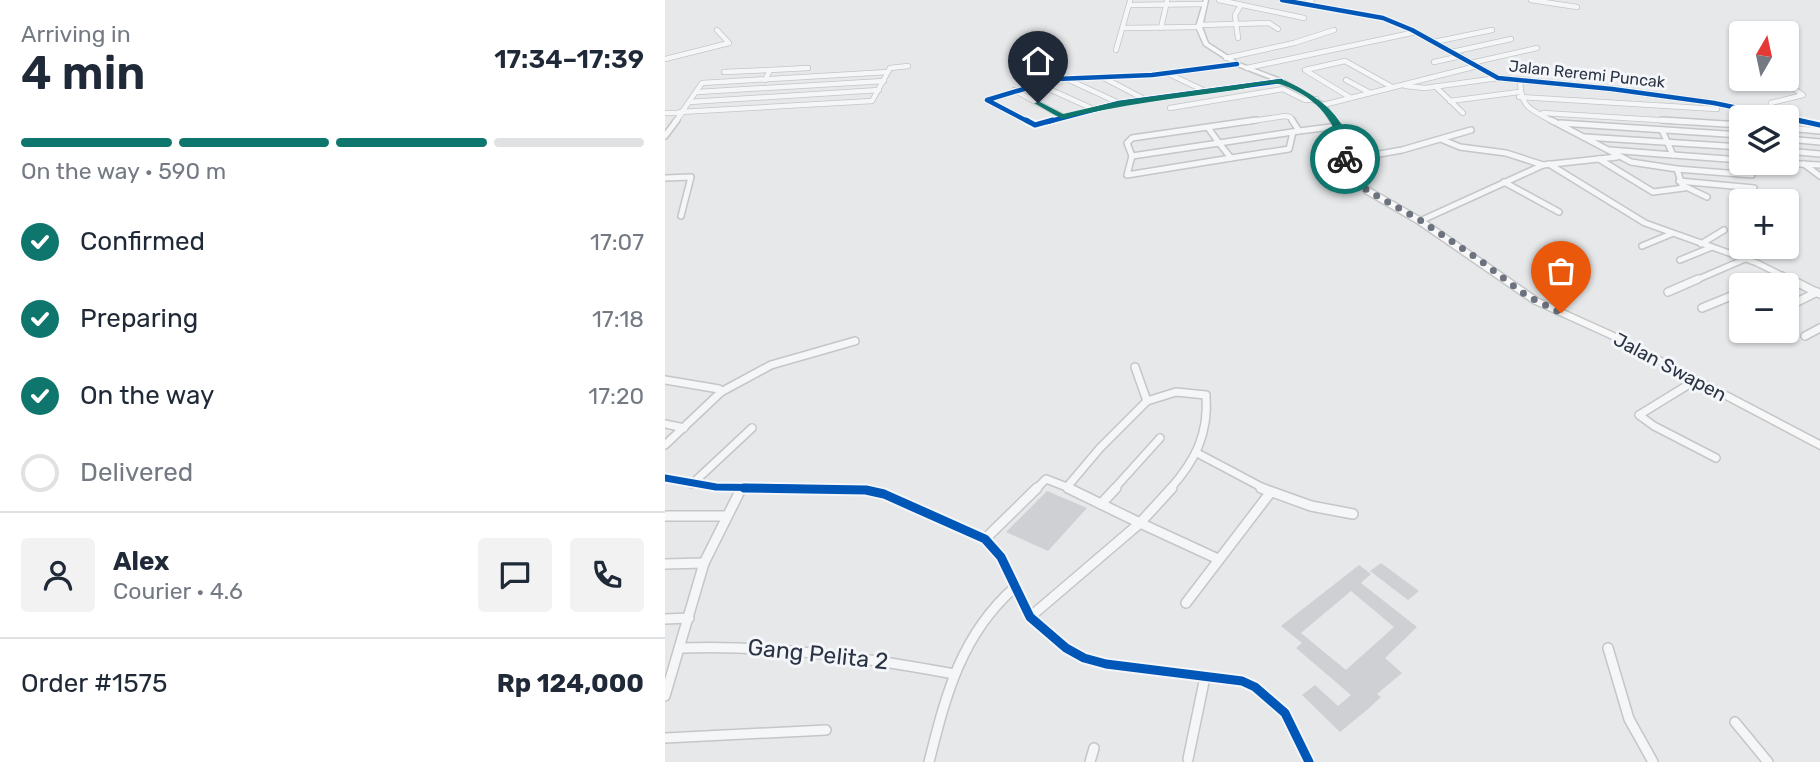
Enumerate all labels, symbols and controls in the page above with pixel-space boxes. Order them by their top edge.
text: Arriving in [21,20,131,48]
north arrow [1729,21,1799,91]
map controls [1729,21,1799,343]
pin [1008,31,1068,103]
icon: home [1019,42,1057,80]
text: 17:34–17:39 [494,44,644,75]
text: 4 min [21,46,145,101]
street label: Jalan Reremi Puncak [1508,56,1667,92]
button: layers [1729,105,1799,175]
courier [1310,124,1380,194]
icon: bike [1326,140,1364,178]
text: On the way · 590 m [21,157,226,185]
button: + [1729,189,1799,259]
icon: check [21,223,59,261]
text: Confirmed [80,226,205,257]
text: 17:07 [590,228,644,256]
pin [1531,241,1591,313]
icon: bag [1542,252,1580,290]
button: − [1729,273,1799,343]
icon: check [21,300,59,338]
text: Preparing [80,303,198,334]
text: 17:18 [592,305,644,333]
street label: Jalan Swapen [1610,328,1730,406]
icon: check [21,377,59,415]
text: On the way [80,380,214,411]
text: 17:20 [588,382,644,410]
text: Delivered [80,457,193,488]
button: person [21,538,95,612]
button: chat [478,538,552,612]
button: phone [570,538,644,612]
text: Alex [113,546,169,577]
text: Courier · 4.6 [113,577,243,605]
street label: Gang Pelita 2 [746,633,890,675]
text: Order #1575 [21,668,167,699]
text: Rp 124,000 [497,668,644,699]

